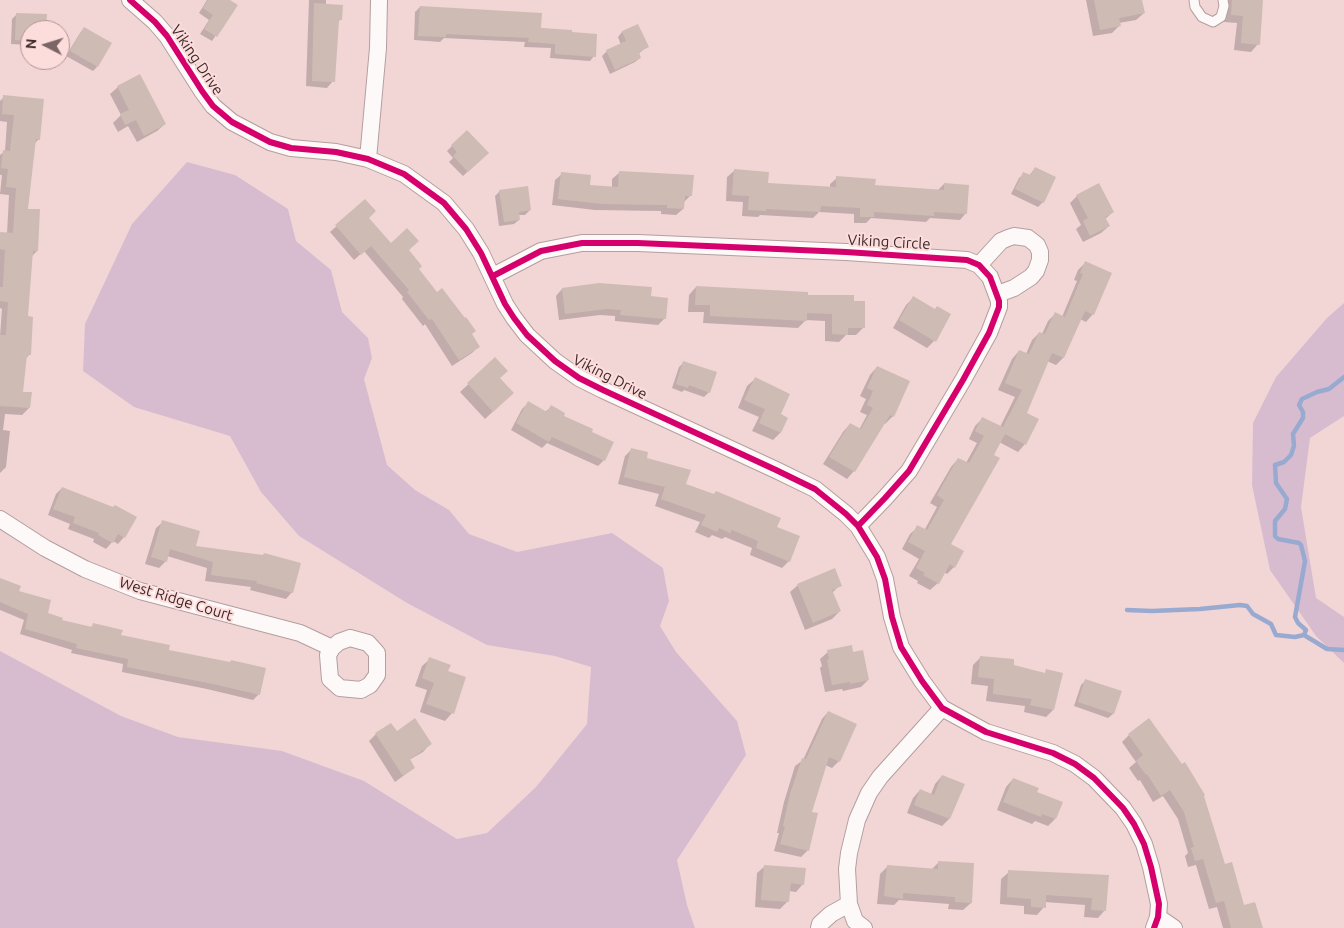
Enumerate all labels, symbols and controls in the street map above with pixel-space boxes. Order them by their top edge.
north arrow [20,20,70,70]
street label: Viking Drive [167,21,227,99]
text: N [23,38,39,50]
street label: Viking Circle [847,231,931,253]
street label: Viking Drive [570,351,650,403]
street label: West Ridge Court [117,573,235,625]

